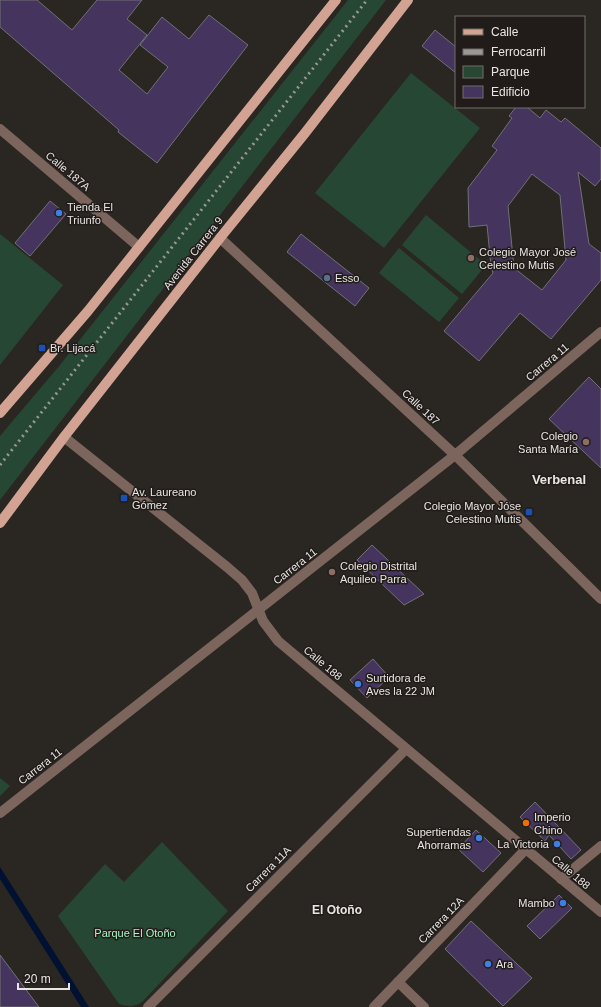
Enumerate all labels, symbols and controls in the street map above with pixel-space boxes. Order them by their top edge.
legend [455,16,585,108]
text: Calle [491,25,519,39]
text: Ferrocarril [491,45,546,59]
text: Parque [491,65,530,79]
text: Edificio [491,85,530,99]
street label: Calle 187A [44,149,93,193]
place label: Tienda El Triunfo [67,201,113,226]
marker: Tienda El Triunfo [54,208,64,218]
street label: Avenida Carrera 9 [161,214,225,292]
place label: Colegio Mayor José Celestino Mutis [479,246,576,271]
marker: Colegio Mayor José Celestino Mutis [466,253,476,263]
place label: Esso [335,272,359,284]
marker: Esso [322,273,332,283]
street label: Carrera 11 [523,341,571,383]
place label: Br. Lijacá [50,342,96,354]
marker: Br. Lijacá [37,343,47,353]
street label: Calle 187 [400,387,442,427]
place label: Colegio Santa María [518,430,579,455]
marker: Colegio Santa María [581,437,591,447]
district label: Verbenal [532,472,586,487]
place label: Av. Laureano Gómez [132,486,196,511]
marker: Av. Laureano Gómez [119,493,129,503]
place label: Colegio Mayor Jóse Celestino Mutis [424,500,521,525]
marker: Colegio Mayor Jóse Celestino Mutis [524,507,534,517]
street label: Carrera 11 [271,545,319,587]
place label: Colegio Distrital Aquileo Parra [340,560,417,585]
marker: Colegio Distrital Aquileo Parra [327,567,337,577]
street label: Calle 188 [301,643,345,683]
place label: Surtidora de Aves la 22 JM [366,672,435,697]
marker: Surtidora de Aves la 22 JM [353,679,363,689]
street label: Carrera 11 [16,745,64,787]
place label: Imperio Chino [534,811,571,836]
marker: Imperio Chino [521,818,531,828]
place label: Supertiendas Ahorramas [406,826,472,851]
marker: Supertiendas Ahorramas [474,833,484,843]
place label: La Victoria [497,838,550,850]
marker: La Victoria [552,839,562,849]
street label: Carrera 11A [243,843,294,894]
street label: Calle 188 [549,852,593,892]
street label: Carrera 12A [416,894,467,946]
place label: Mambo [518,897,555,909]
marker: Mambo [558,898,568,908]
district label: El Otoño [312,903,362,917]
park label: Parque El Otoño [94,927,176,939]
place label: Ara [496,958,514,970]
marker: Ara [483,959,493,969]
scale bar [18,965,69,991]
text: 20 m [24,972,51,986]

